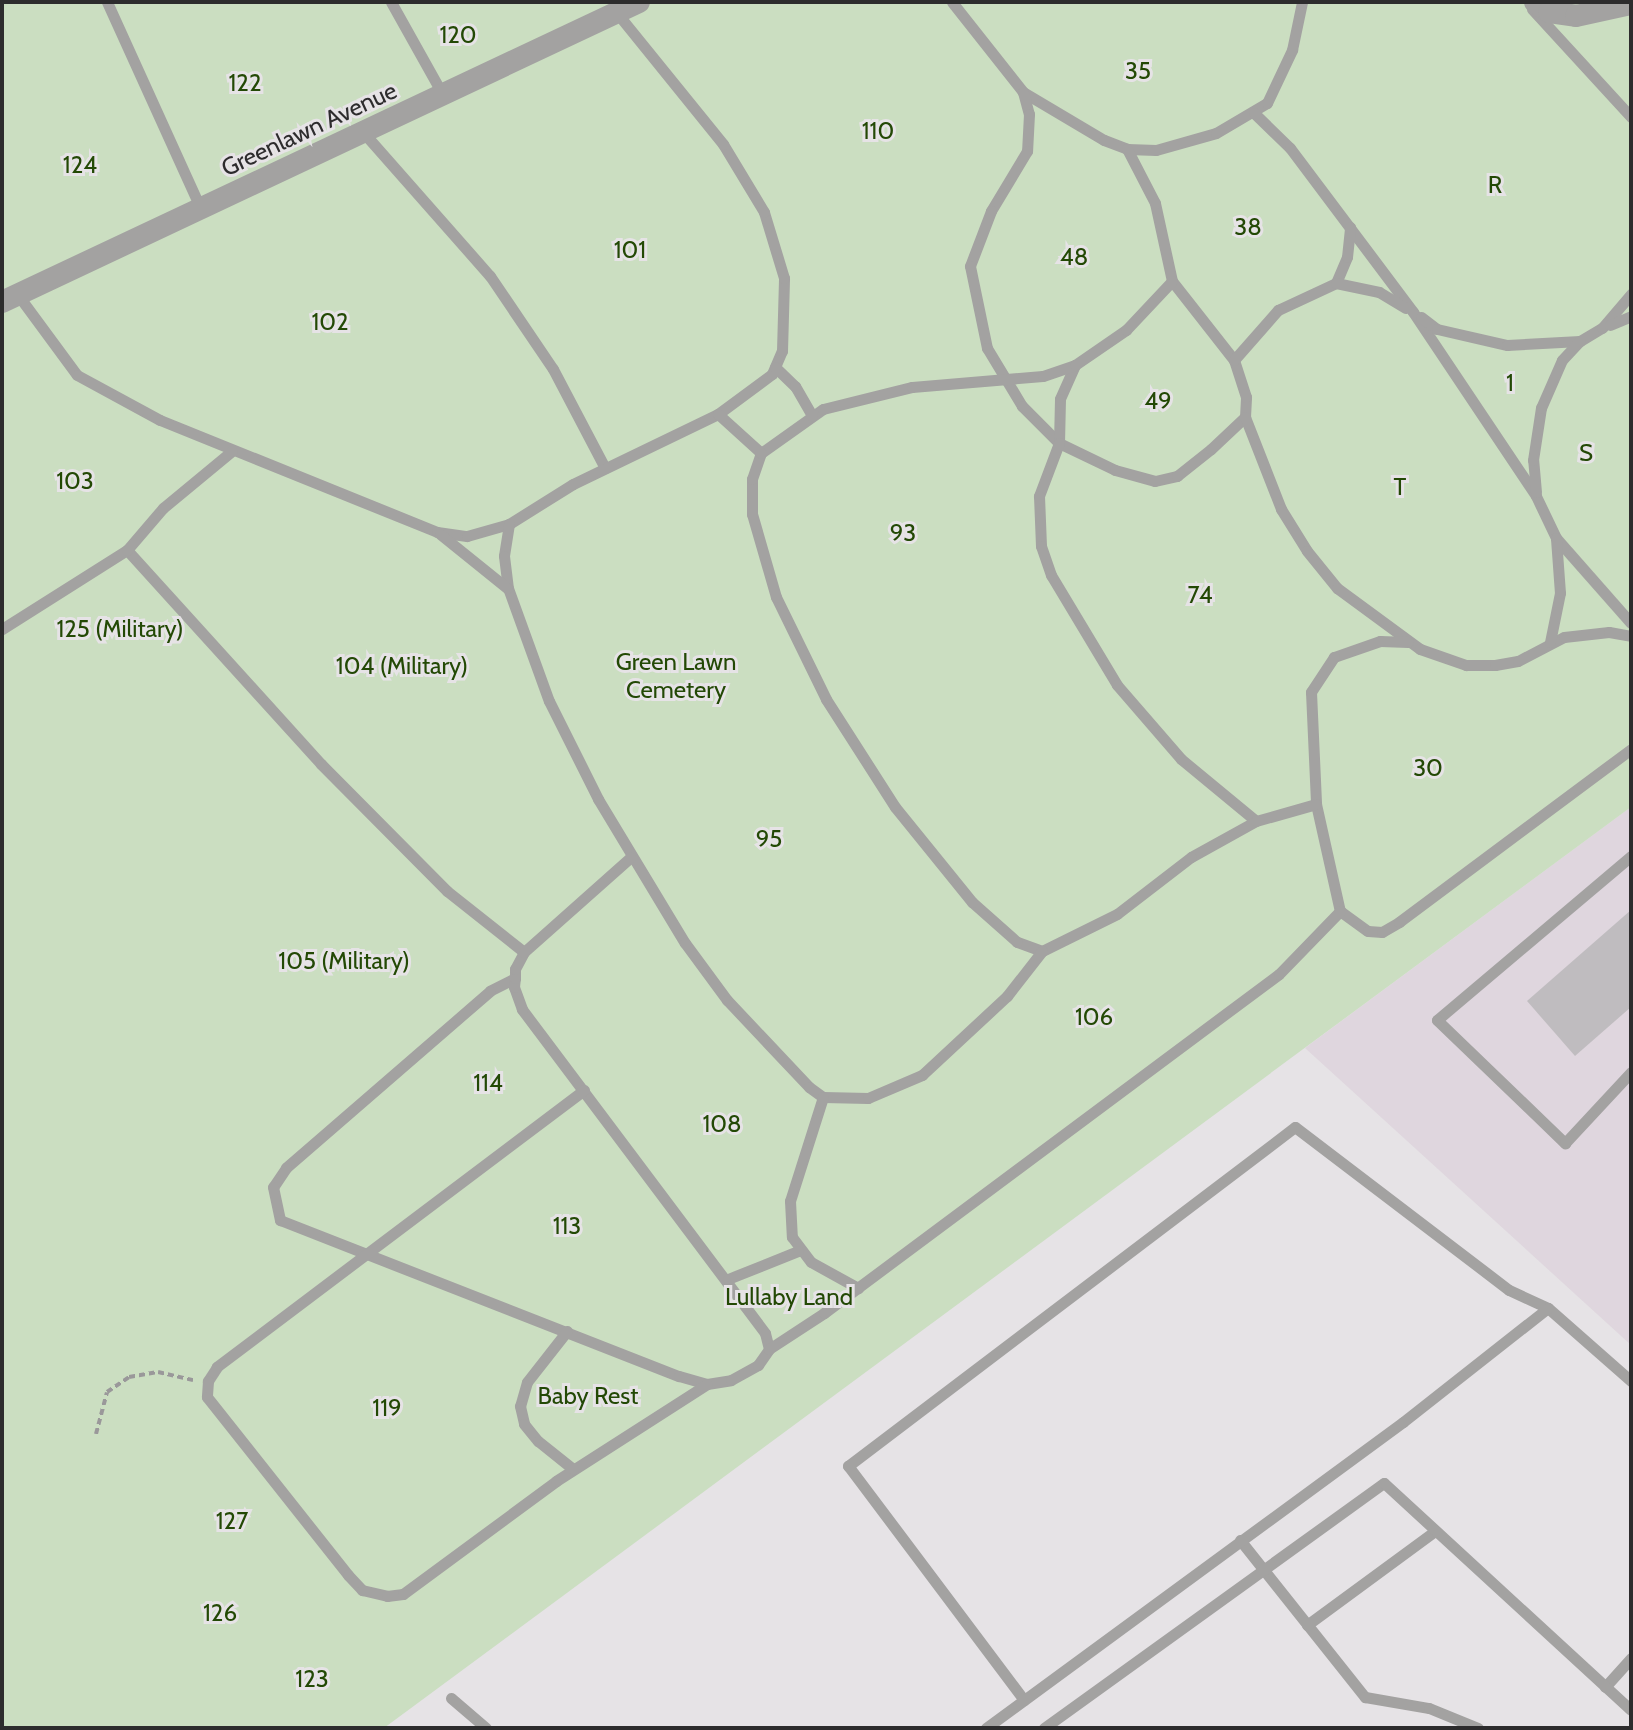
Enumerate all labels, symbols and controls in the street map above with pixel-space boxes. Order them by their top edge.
park label: 120 [439,21,477,49]
park label: 35 [1125,57,1151,85]
park label: 122 [229,69,261,97]
street label: Greenlawn Avenue [217,76,401,182]
park label: 110 [862,117,894,145]
park label: 124 [63,151,97,179]
park label: R [1488,171,1502,199]
park label: 38 [1234,213,1262,241]
park label: 101 [614,236,646,264]
park label: 48 [1060,243,1088,271]
park label: 102 [311,308,349,336]
park label: 1 [1506,369,1514,397]
park label: 49 [1144,387,1172,415]
park label: S [1579,439,1593,467]
park label: 103 [56,467,94,495]
park label: T [1394,473,1406,501]
park label: 93 [890,519,916,547]
park label: 74 [1187,581,1213,609]
park label: 125 (Military) [56,615,184,643]
park label: Green Lawn Cemetery [616,648,736,704]
park label: 104 (Military) [336,652,468,680]
park label: 30 [1413,754,1443,782]
park label: 95 [756,825,782,853]
park label: 105 (Military) [278,947,410,975]
park label: 106 [1075,1003,1113,1031]
park label: 114 [473,1069,503,1097]
park label: 108 [702,1110,742,1138]
park label: 113 [553,1212,581,1240]
park label: Lullaby Land [725,1283,853,1311]
park label: Baby Rest [538,1382,638,1410]
park label: 119 [372,1394,402,1422]
park label: 127 [216,1507,248,1535]
park label: 126 [203,1599,237,1627]
park label: 123 [295,1665,329,1693]

